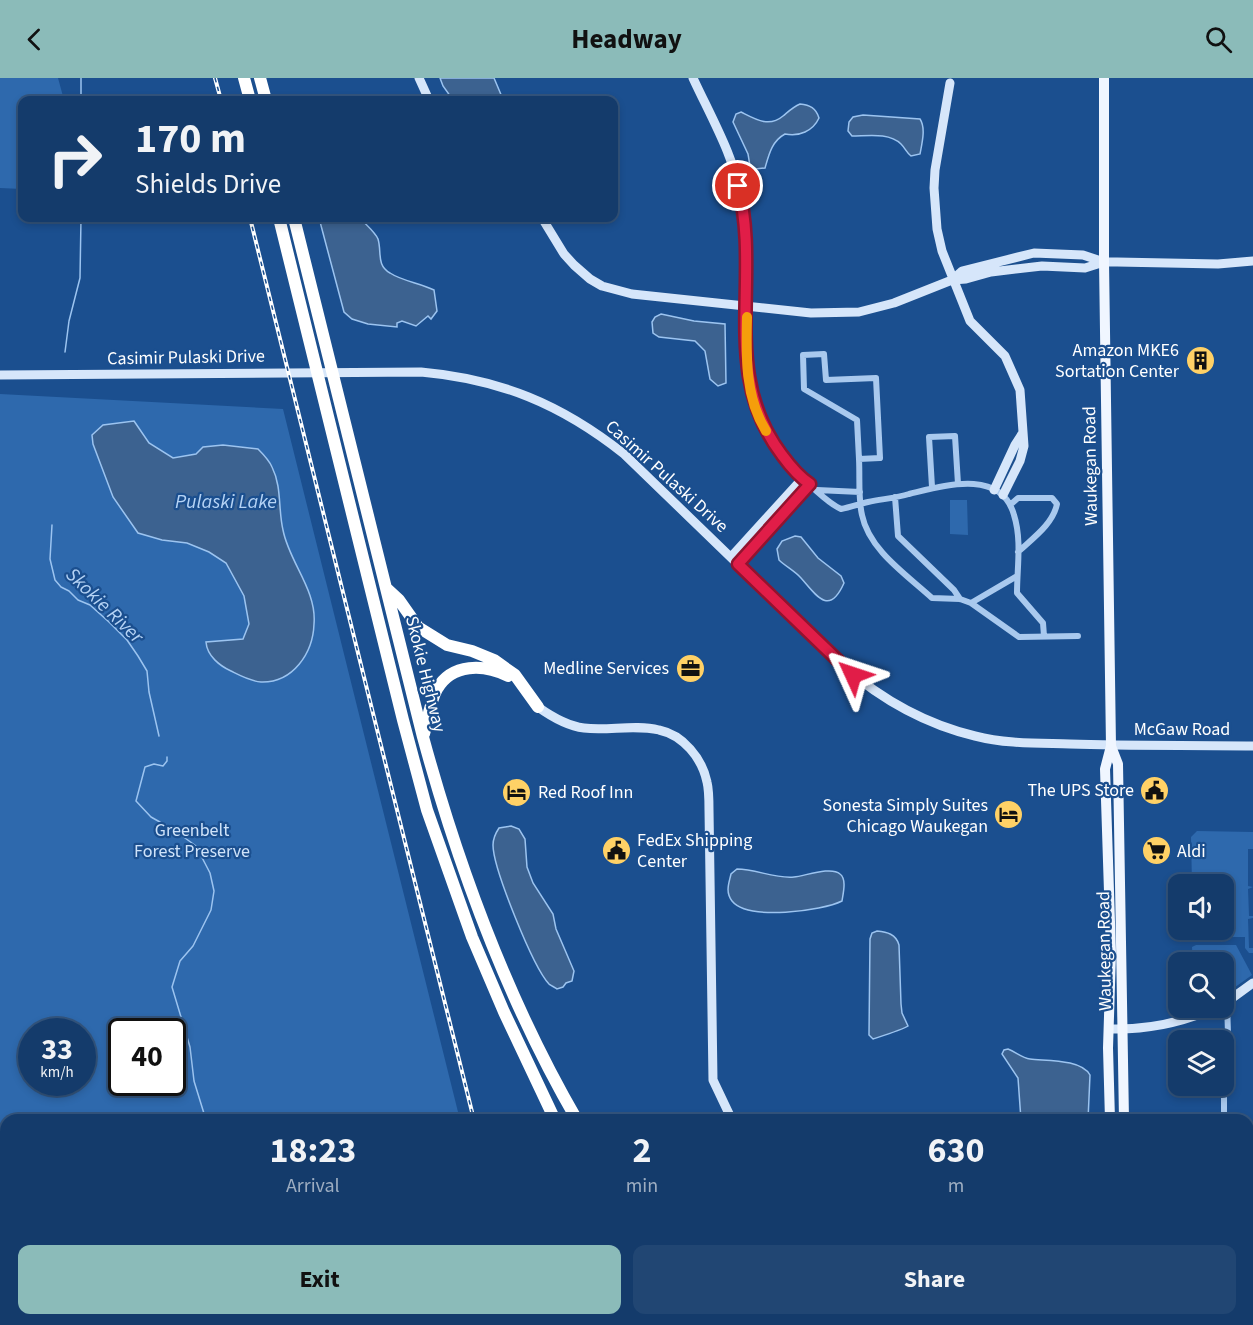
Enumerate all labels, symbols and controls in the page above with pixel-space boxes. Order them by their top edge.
text: Headway [571,20,682,59]
icon: back [18,23,51,56]
icon: search [1202,23,1235,56]
text: 170 m [135,109,246,169]
icon: right [36,120,114,198]
pin [712,160,763,211]
text: Shields Drive [135,165,281,204]
icon: arrive [721,169,754,202]
place label: Amazon MKE6 Sortation Center [1055,338,1180,384]
street label: Casimir Pulaski Drive [107,344,265,371]
building icon: Amazon MKE6 Sortation Center [1184,344,1216,376]
street label: Waukegan Road [1077,406,1104,526]
street label: Casimir Pulaski Drive [600,414,734,538]
water label: Pulaski Lake [175,488,277,516]
water label: Skokie River [59,561,150,651]
street label: Skokie Highway [399,613,452,735]
position arrow [821,643,885,707]
office icon: Medline Services [674,652,706,684]
place label: Medline Services [543,656,669,681]
street label: McGaw Road [1134,717,1230,742]
public building icon: The UPS Store [1139,774,1171,806]
hotel icon: Red Roof Inn [501,776,533,808]
place label: The UPS Store [1027,778,1134,803]
place label: Red Roof Inn [538,780,633,805]
place label: Sonesta Simply Suites Chicago Waukegan [823,793,988,839]
hotel icon: Sonesta Simply Suites Chicago Waukegan [993,799,1025,831]
park label: Greenbelt Forest Preserve [134,818,250,864]
place label: FedEx Shipping Center [637,828,752,874]
public building icon: FedEx Shipping Center [600,834,632,866]
supermarket icon: Aldi [1140,835,1172,867]
place label: Aldi [1177,839,1206,864]
map controls [1168,874,1234,1096]
button: sound [1168,874,1234,940]
street label: Waukegan Road [1091,891,1118,1011]
button: search [1168,952,1234,1018]
speed limit sign: 40 [108,1018,186,1096]
text: 33 [41,1028,73,1071]
button: layers [1168,1030,1234,1096]
text: km/h [40,1062,74,1083]
text: 18:23 [269,1125,356,1176]
text: 2 [632,1125,651,1176]
text: 630 [928,1125,985,1176]
text: Arrival [286,1172,340,1200]
text: min [626,1172,658,1200]
text: m [948,1172,964,1200]
button: Exit [18,1245,621,1314]
button: Share [633,1245,1236,1314]

